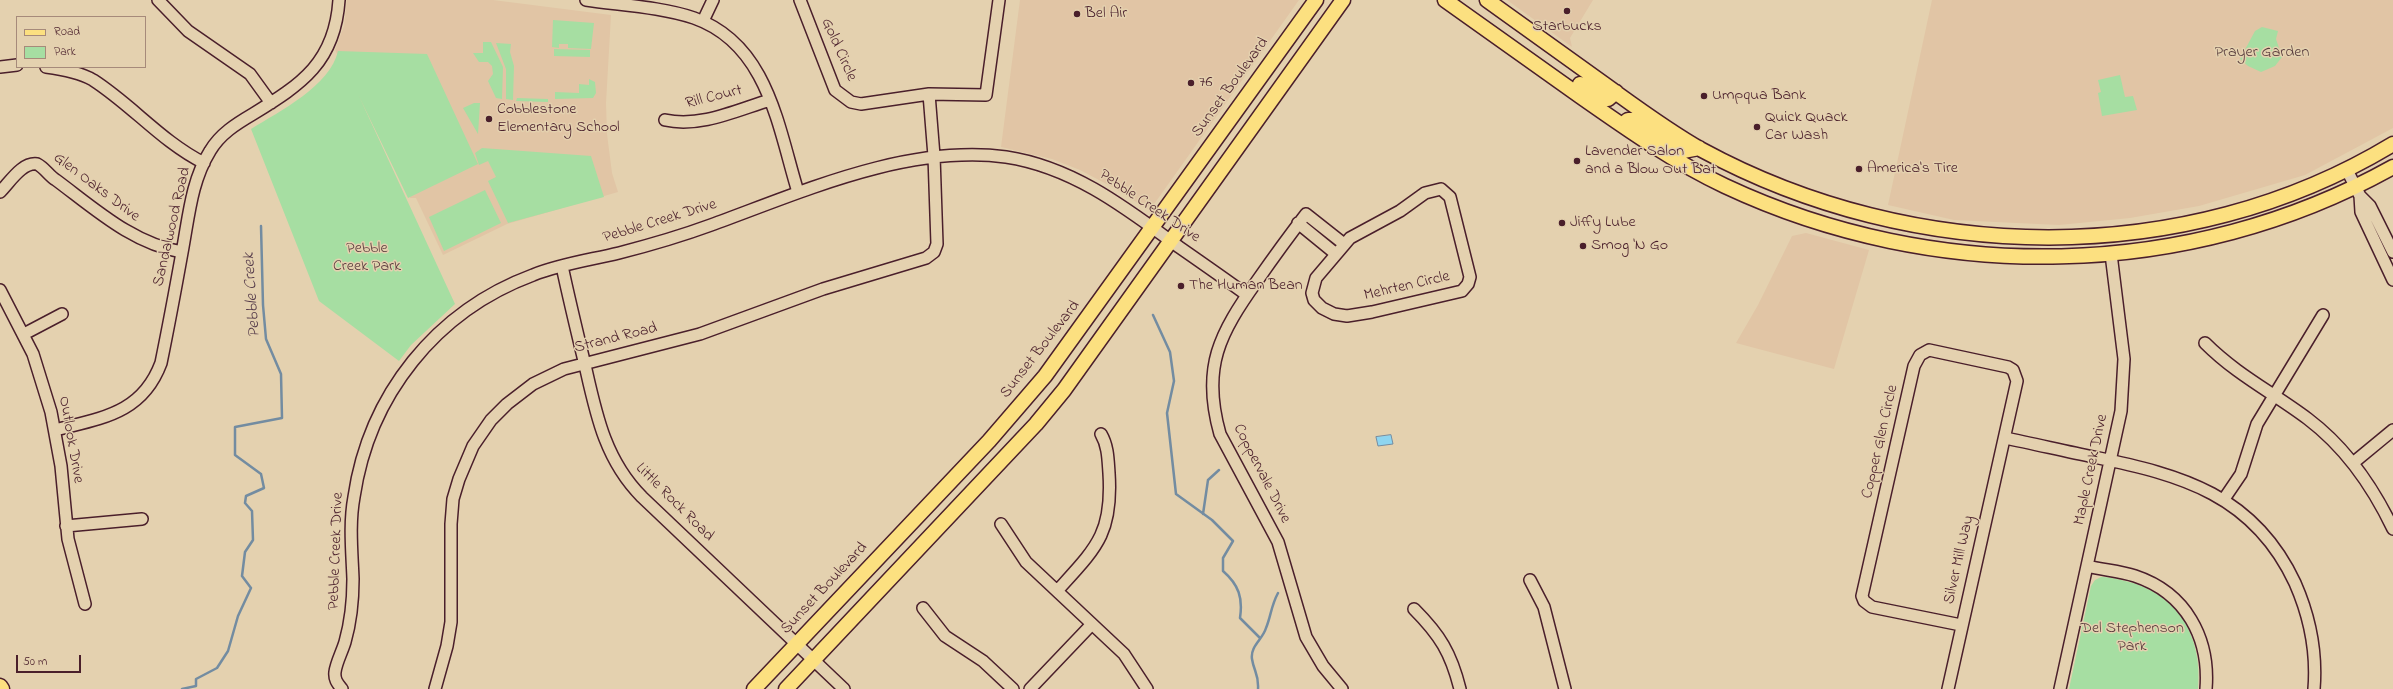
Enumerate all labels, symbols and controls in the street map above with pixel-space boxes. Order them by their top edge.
place label: Bel Air [1085,4,1127,24]
marker: Starbucks [1562,6,1572,16]
marker: Bel Air [1072,9,1082,19]
street label: Gold Circle [816,15,860,85]
legend [16,16,146,68]
place label: Starbucks [1532,17,1602,37]
text: Road [54,23,80,41]
street label: Sunset Boulevard [1188,34,1274,142]
text: Park [54,43,76,61]
park label: Prayer Garden [2215,43,2309,63]
place label: 76 [1199,73,1213,93]
marker: 76 [1186,78,1196,88]
street label: Rill Court [684,82,744,114]
place label: Umpqua Bank [1712,86,1806,106]
marker: Umpqua Bank [1699,91,1709,101]
place label: Cobblestone Elementary School [497,100,620,138]
place label: Quick Quack Car Wash [1765,108,1848,146]
marker: Cobblestone Elementary School [484,114,494,124]
marker: Quick Quack Car Wash [1752,122,1762,132]
place label: Lavender Salon and a Blow Out Bat [1585,142,1716,180]
street label: Glen Oaks Drive [49,149,143,227]
marker: Lavender Salon and a Blow Out Bat [1572,156,1582,166]
place label: America's Tire [1867,159,1958,179]
marker: America's Tire [1854,164,1864,174]
street label: Sandalwood Road [150,165,196,289]
street label: Pebble Creek Drive [1095,166,1203,248]
street label: Pebble Creek Drive [601,196,719,248]
place label: Jiffy Lube [1570,213,1636,233]
marker: Jiffy Lube [1557,218,1567,228]
place label: Smog 'N Go [1591,236,1668,256]
park label: Pebble Creek Park [333,239,401,277]
marker: Smog 'N Go [1578,241,1588,251]
water label: Pebble Creek [240,252,266,338]
street label: Mehrten Circle [1362,268,1452,306]
place label: The Human Bean [1189,276,1303,296]
marker: The Human Bean [1176,281,1186,291]
street label: Sunset Boulevard [997,297,1085,403]
street label: Strand Road [572,319,660,359]
street label: Copper Glen Circle [1859,383,1903,501]
street label: Outlook Drive [53,395,87,485]
street label: Maple Creek Drive [2071,413,2113,527]
street label: Coppervale Drive [1228,421,1294,527]
street label: Little Rock Road [631,460,717,546]
street label: Pebble Creek Drive [325,492,349,610]
street label: Silver Mill Way [1940,514,1980,606]
street label: Sunset Boulevard [777,539,873,639]
park label: Del Stephenson Park [2080,619,2184,657]
scale bar [18,647,83,673]
text: 50 m [23,653,47,671]

